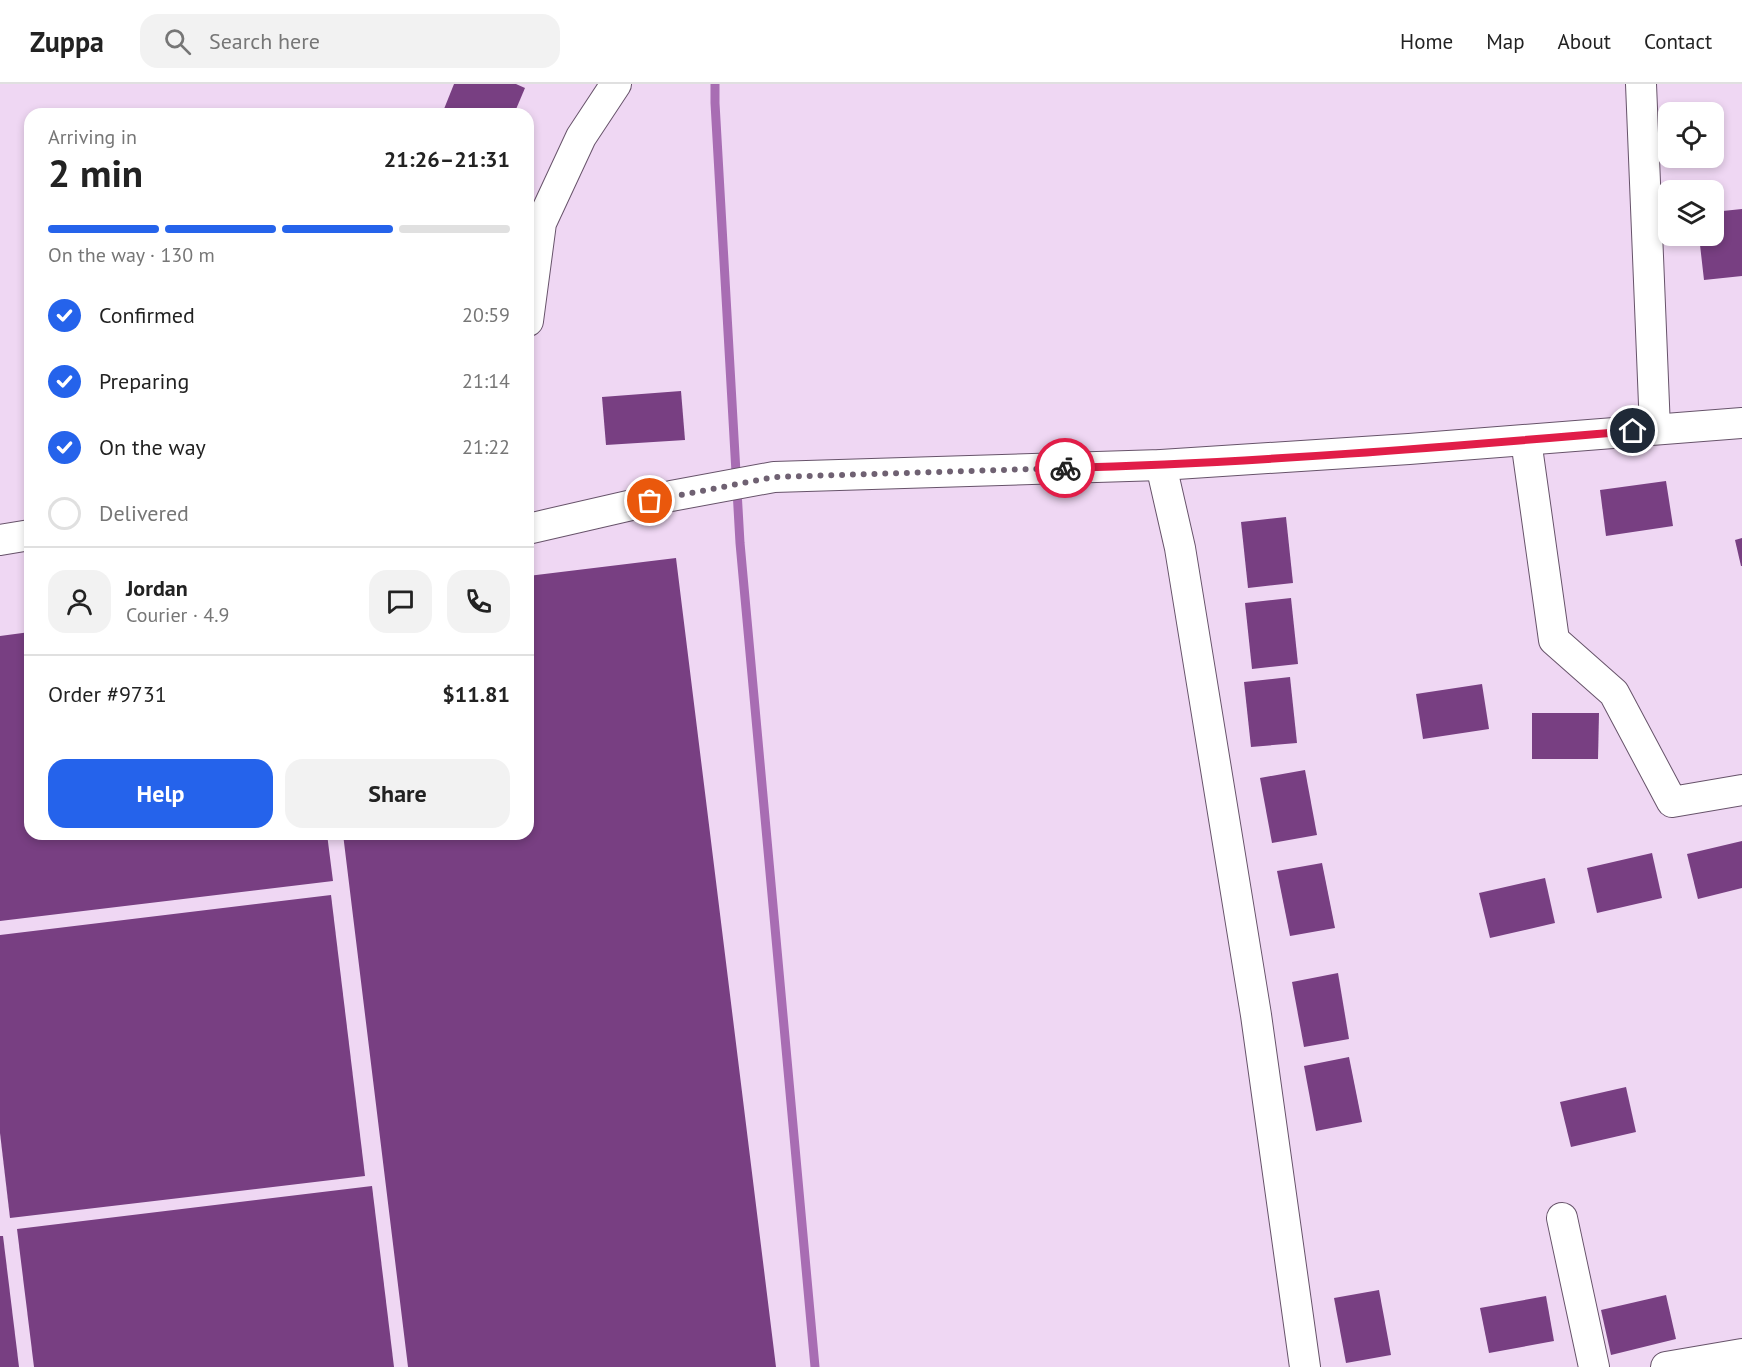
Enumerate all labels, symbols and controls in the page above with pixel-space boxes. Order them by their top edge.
search box [140,14,560,68]
text: Zuppa [30,23,104,60]
icon: search [161,25,194,58]
text: Search here [209,27,320,55]
text: Home [1400,28,1453,55]
text: Map [1486,28,1525,55]
text: About [1558,28,1611,55]
text: Contact [1644,28,1712,55]
map controls [1658,102,1724,246]
button: locate [1658,102,1724,168]
text: Arriving in [48,124,137,150]
text: 21:26–21:31 [384,145,510,173]
text: 2 min [48,147,143,198]
button: layers [1658,180,1724,246]
text: On the way · 130 m [48,242,215,268]
icon: check [48,299,81,332]
text: Confirmed [99,301,195,329]
text: 20:59 [462,302,510,328]
icon: check [48,365,81,398]
text: Preparing [99,367,189,395]
text: 21:14 [462,368,510,394]
pin [1607,405,1658,456]
icon: home [1616,414,1649,447]
icon: check [48,431,81,464]
text: On the way [99,433,206,461]
text: 21:22 [462,434,510,460]
courier [1035,438,1095,498]
icon: bike [1049,452,1082,485]
pin [624,475,675,526]
icon: bag [633,484,666,517]
text: Delivered [99,499,189,527]
button: person [48,570,111,633]
button: chat [369,570,432,633]
button: phone [447,570,510,633]
text: Jordan [126,574,188,602]
text: Courier · 4.9 [126,602,229,628]
text: Order #9731 [48,680,167,708]
text: $11.81 [442,680,510,708]
button: Help [48,759,273,828]
button: Share [285,759,510,828]

